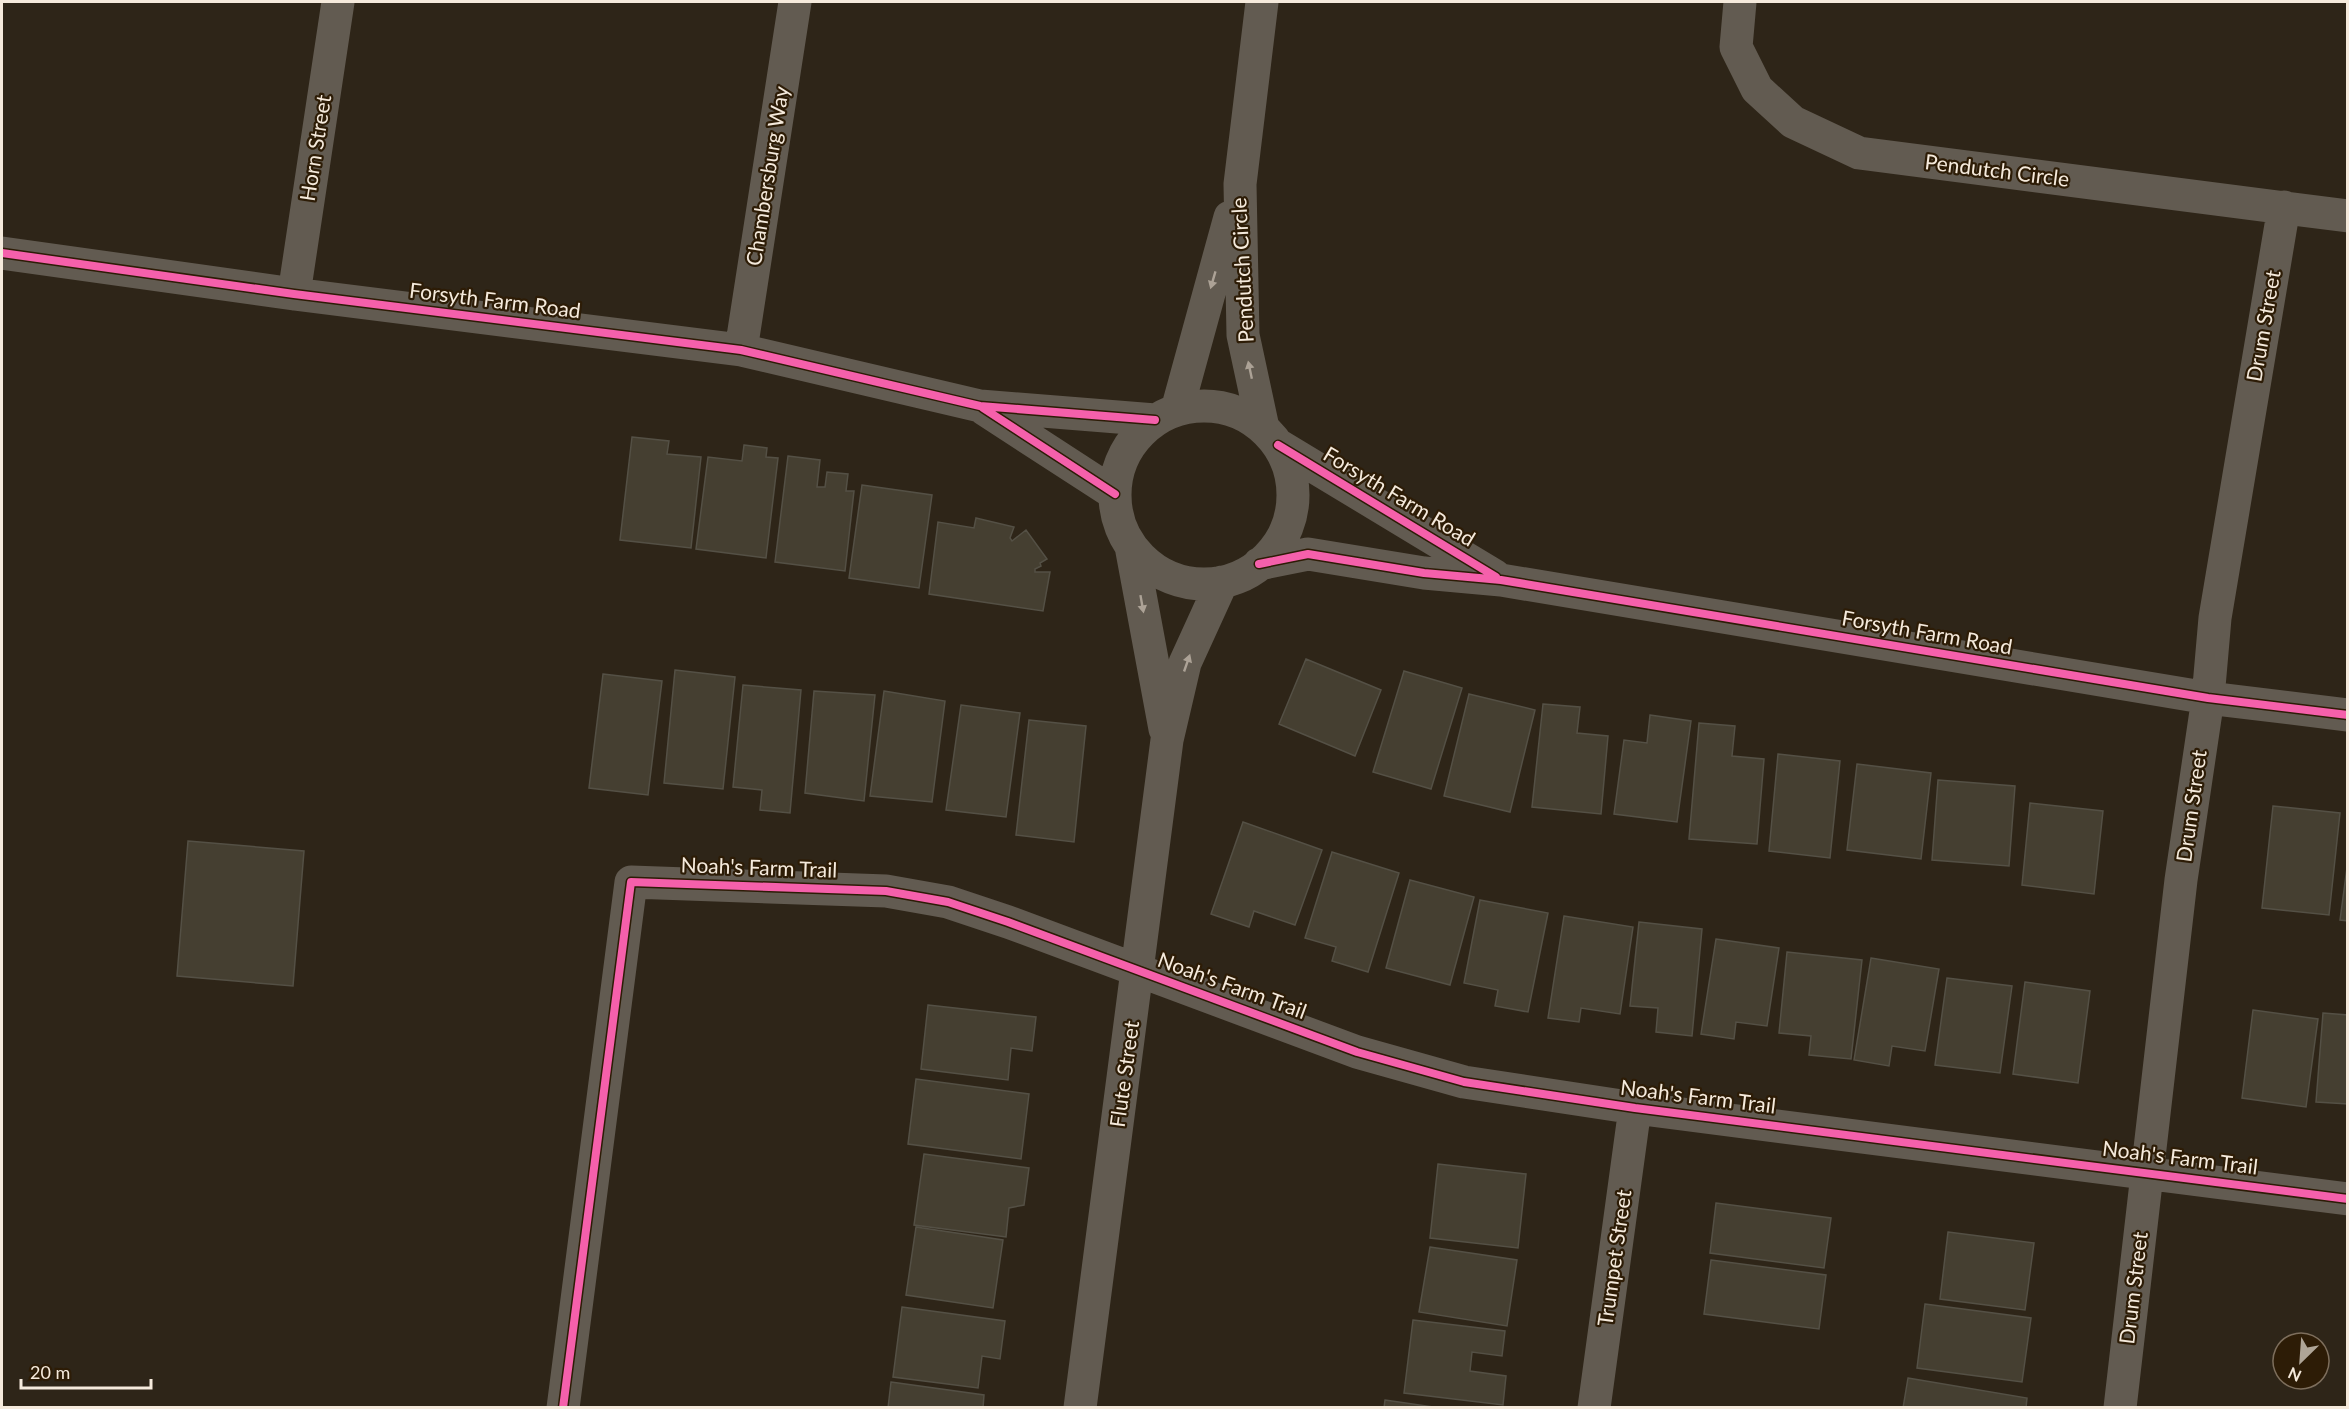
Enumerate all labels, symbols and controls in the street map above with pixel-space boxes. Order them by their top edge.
street label: Chambersburg Way [740,84,793,267]
street label: Horn Street [294,92,335,203]
street label: Pendutch Circle [1924,148,2071,191]
street label: Pendutch Circle [1225,197,1258,343]
street label: Drum Street [2240,267,2285,384]
one-way arrow [1207,271,1217,290]
street label: Forsyth Farm Road [408,277,582,322]
one-way arrow [1245,361,1255,380]
street label: Forsyth Farm Road [1319,441,1480,551]
one-way arrow [1138,594,1147,613]
street label: Forsyth Farm Road [1840,604,2014,659]
one-way arrow [1182,654,1192,672]
street label: Drum Street [2170,748,2211,864]
street label: Noah's Farm Trail [680,851,838,882]
street label: Noah's Farm Trail [1155,946,1310,1023]
street label: Flute Street [1104,1018,1143,1129]
street label: Noah's Farm Trail [1619,1074,1777,1117]
street label: Noah's Farm Trail [2101,1135,2259,1178]
street label: Trumpet Street [1592,1187,1636,1328]
street label: Drum Street [2113,1230,2152,1345]
north arrow [2271,1331,2331,1391]
scale bar [21,1352,152,1390]
text: 20 m [30,1361,70,1383]
text: N [2285,1364,2304,1386]

